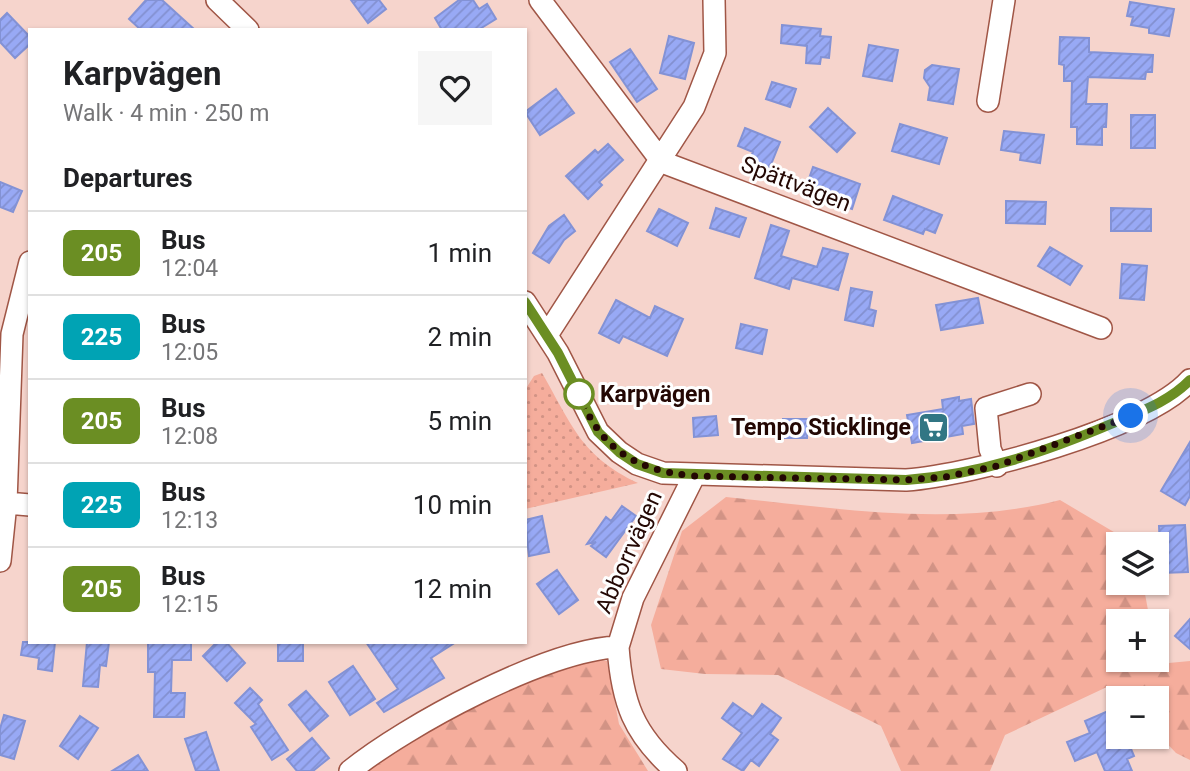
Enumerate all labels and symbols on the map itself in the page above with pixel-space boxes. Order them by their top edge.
street label: Spättvägen [737,151,855,217]
marker: Karpvägen [564,379,594,409]
place label: Karpvägen [600,381,710,408]
your location [1113,398,1148,433]
supermarket icon: Tempo Sticklinge [917,410,951,444]
place label: Tempo Sticklinge [731,414,911,441]
street label: Abborrvägen [590,487,668,617]

